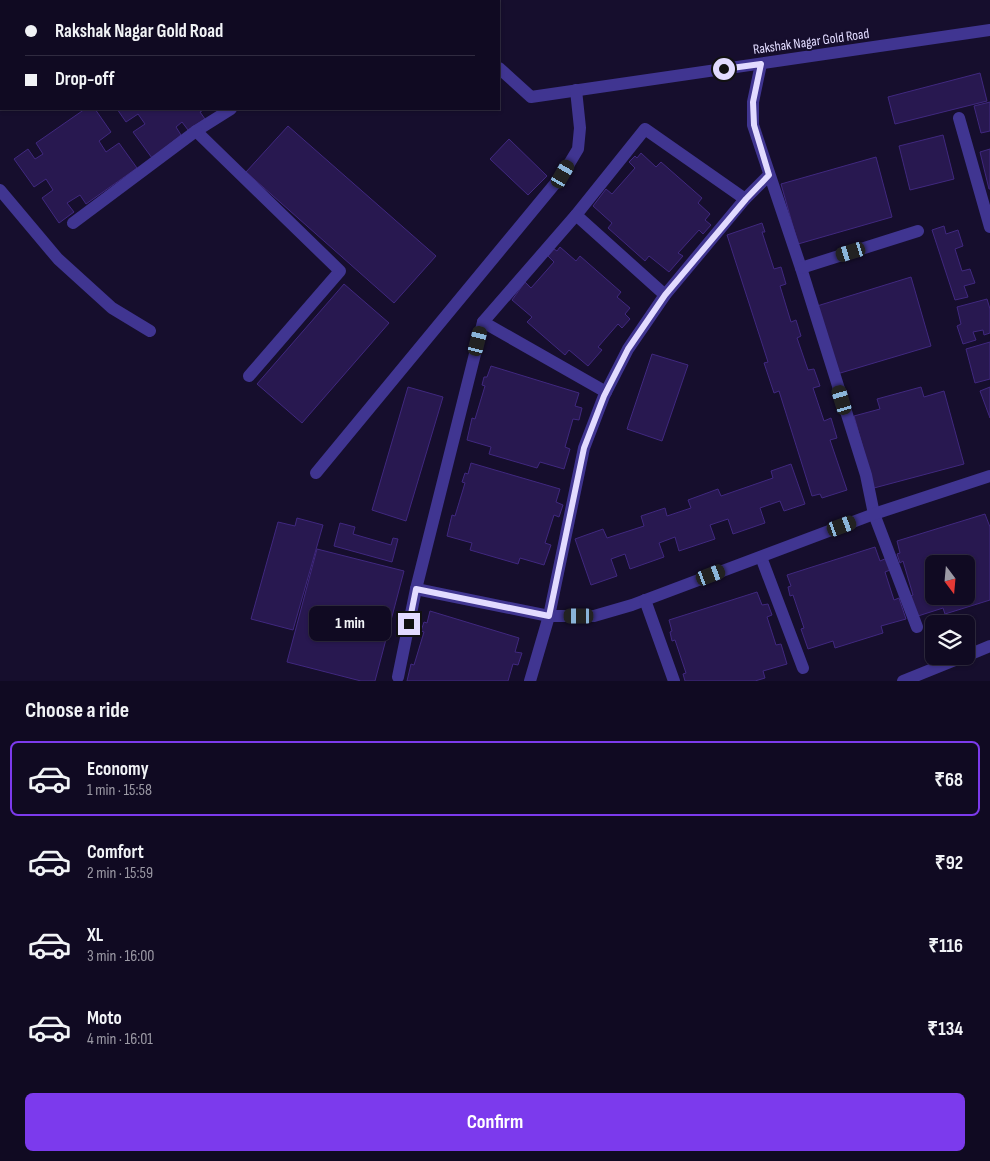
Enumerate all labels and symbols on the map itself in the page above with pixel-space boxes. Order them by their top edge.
street label: Rakshak Nagar Gold Road [752,25,870,58]
route start [713,58,735,80]
car [549,157,576,191]
car [834,240,867,264]
car [467,325,488,357]
car [830,383,853,417]
car [825,514,858,538]
north arrow [925,555,975,605]
car [694,563,727,587]
callout: 1 min [309,606,392,642]
car [564,609,594,624]
route end [398,613,420,635]

